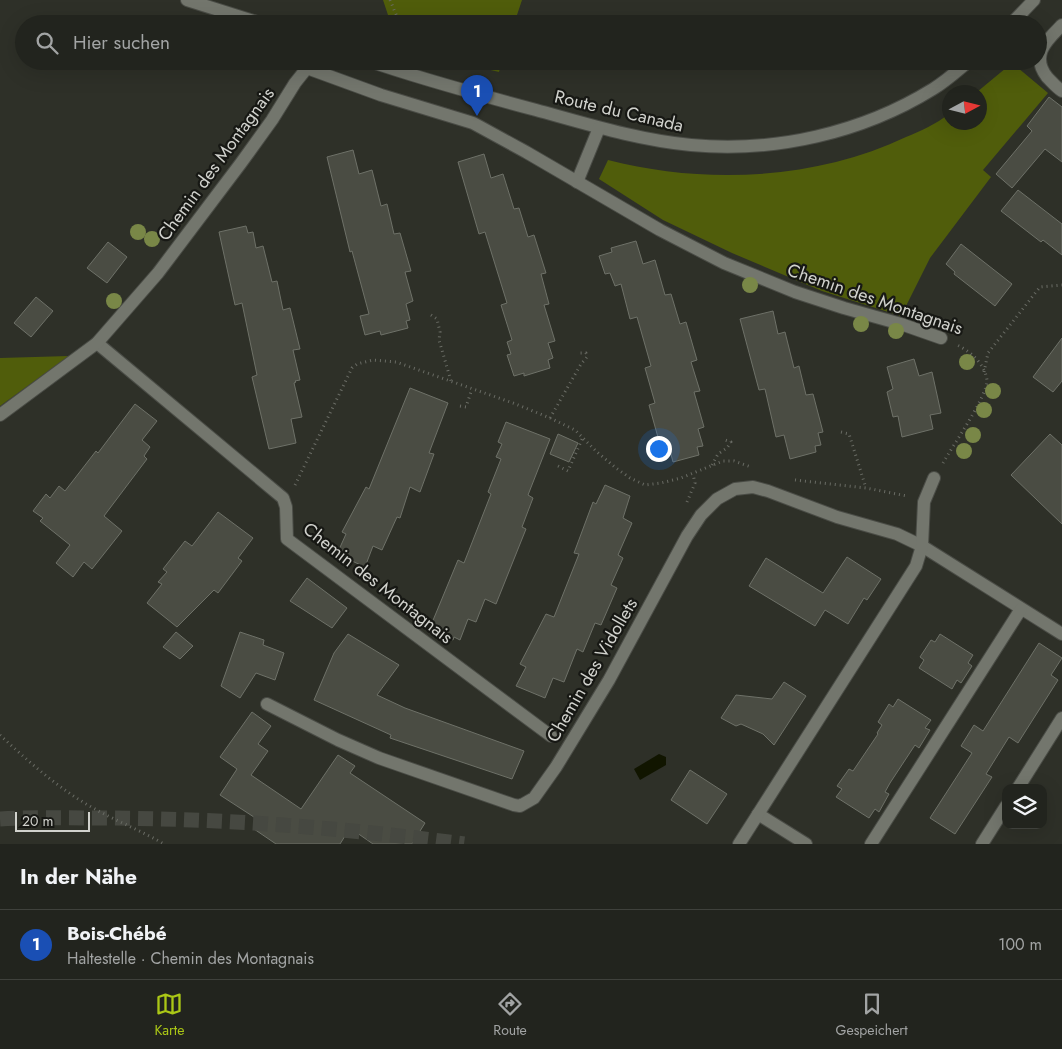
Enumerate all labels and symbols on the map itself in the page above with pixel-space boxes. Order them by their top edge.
pin: 1 [461,75,493,116]
street label: Chemin des Montagnais [151,82,281,246]
street label: Route du Canada [552,84,686,138]
north arrow [942,85,987,130]
street label: Chemin des Montagnais [784,257,966,341]
your location [646,436,672,462]
street label: Chemin des Montagnais [298,516,458,650]
street label: Chemin des Vidollets [540,593,644,747]
scale bar [15,809,90,832]

